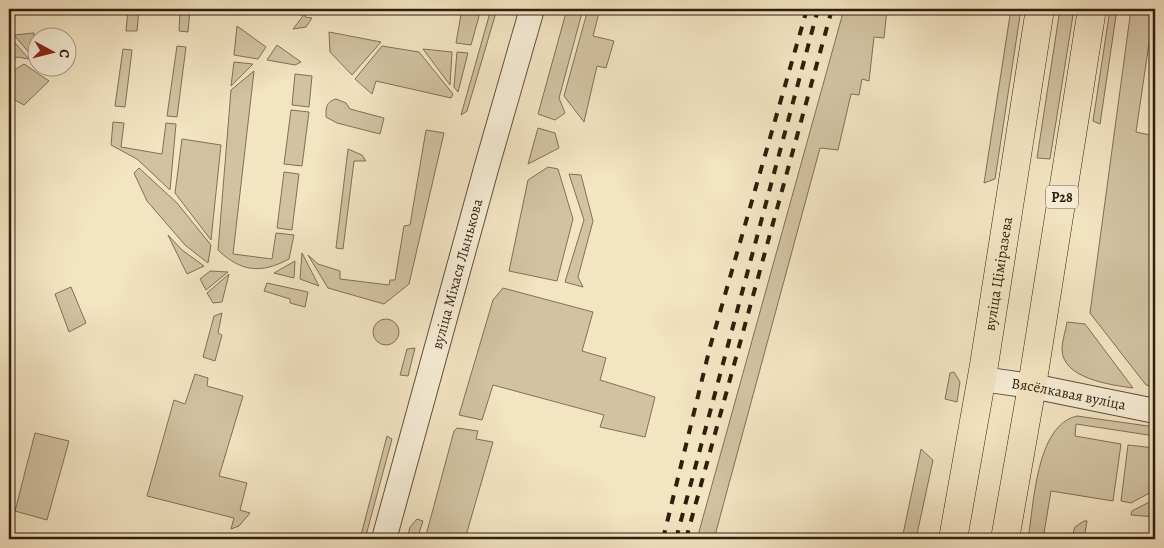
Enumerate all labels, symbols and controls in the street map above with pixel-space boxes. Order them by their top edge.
north arrow [28,28,78,78]
text: С [54,48,74,59]
road number: Р28 [1046,186,1078,208]
street label: вуліца Міхася Лынькова [427,196,487,351]
street label: вуліца Ціміразева [980,215,1017,332]
street label: Вясёлкавая вуліца [1010,373,1128,415]

